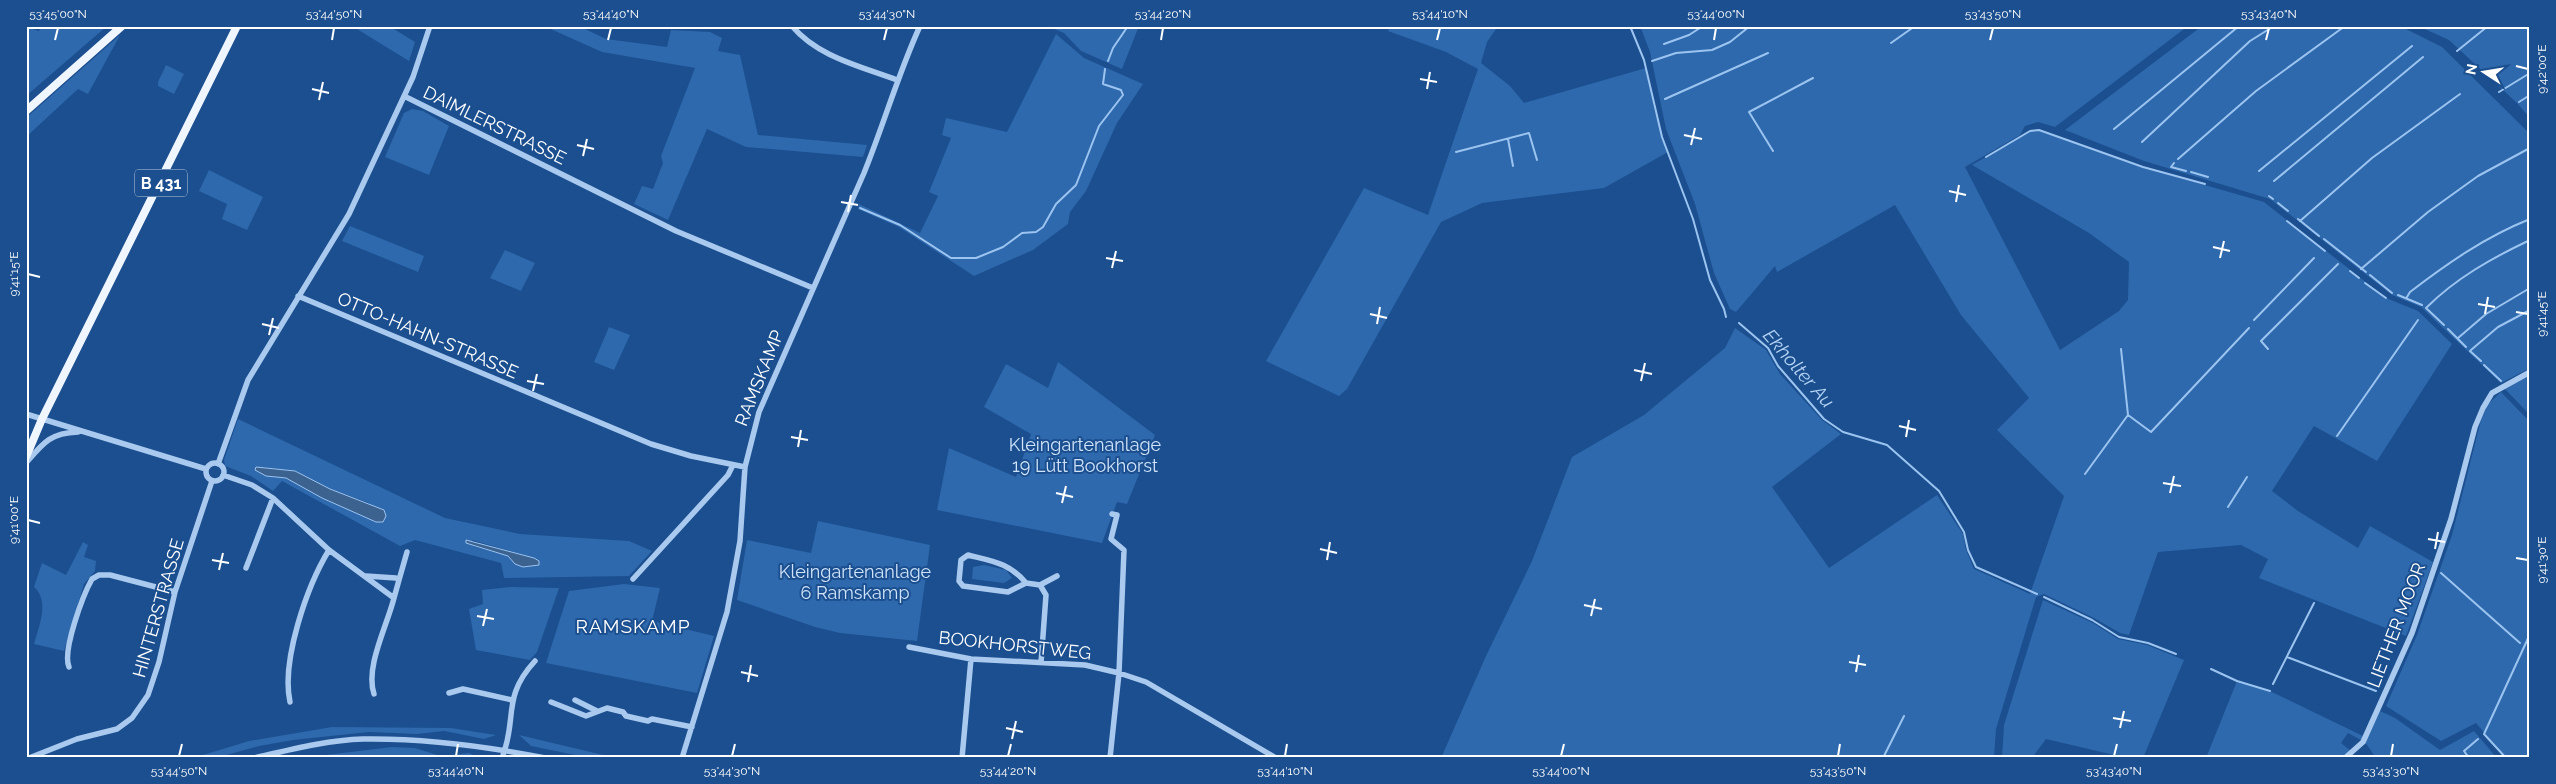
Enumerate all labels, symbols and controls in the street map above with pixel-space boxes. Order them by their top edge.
text: 53°45'00"N [29,7,87,21]
text: 53°44'50"N [306,7,362,21]
text: 53°44'40"N [583,7,639,21]
text: 53°44'30"N [859,7,915,21]
text: 53°44'20"N [1135,7,1191,21]
text: 53°44'10"N [1412,7,1468,21]
text: 53°44'00"N [1687,7,1745,21]
text: 53°43'50"N [1965,7,2021,21]
text: 53°43'40"N [2241,7,2297,21]
text: 9°42'00"E [2535,44,2549,94]
north arrow [2458,48,2508,98]
text: N [2462,62,2480,76]
street label: DAIMLERSTRASSE [420,81,570,169]
road number: B 431 [135,170,187,197]
text: 9°41'15"E [7,251,21,297]
street label: OTTO-HAHN-STRASSE [334,287,522,383]
text: 9°41'45"E [2535,291,2549,337]
water label: Ekholter Au [1759,324,1839,412]
street label: RAMSKAMP [730,327,788,429]
park label: Kleingartenanlage 19 Lütt Bookhorst [1009,434,1162,476]
text: 9°41'00"E [7,496,21,544]
street label: HINTERSTRASSE [128,536,188,680]
text: 9°41'30"E [2535,536,2549,584]
street label: LIETHER MOOR [2363,559,2430,690]
park label: Kleingartenanlage 6 Ramskamp [779,561,932,603]
district label: RAMSKAMP [576,615,690,637]
street label: BOOKHORSTWEG [938,627,1092,663]
text: 53°44'50"N [151,764,207,778]
text: 53°44'40"N [428,764,484,778]
text: 53°44'30"N [704,764,760,778]
text: 53°44'20"N [980,764,1036,778]
text: 53°44'10"N [1257,764,1313,778]
text: 53°44'00"N [1532,764,1590,778]
text: 53°43'50"N [1810,764,1866,778]
text: 53°43'40"N [2086,764,2142,778]
text: 53°43'30"N [2363,764,2419,778]

